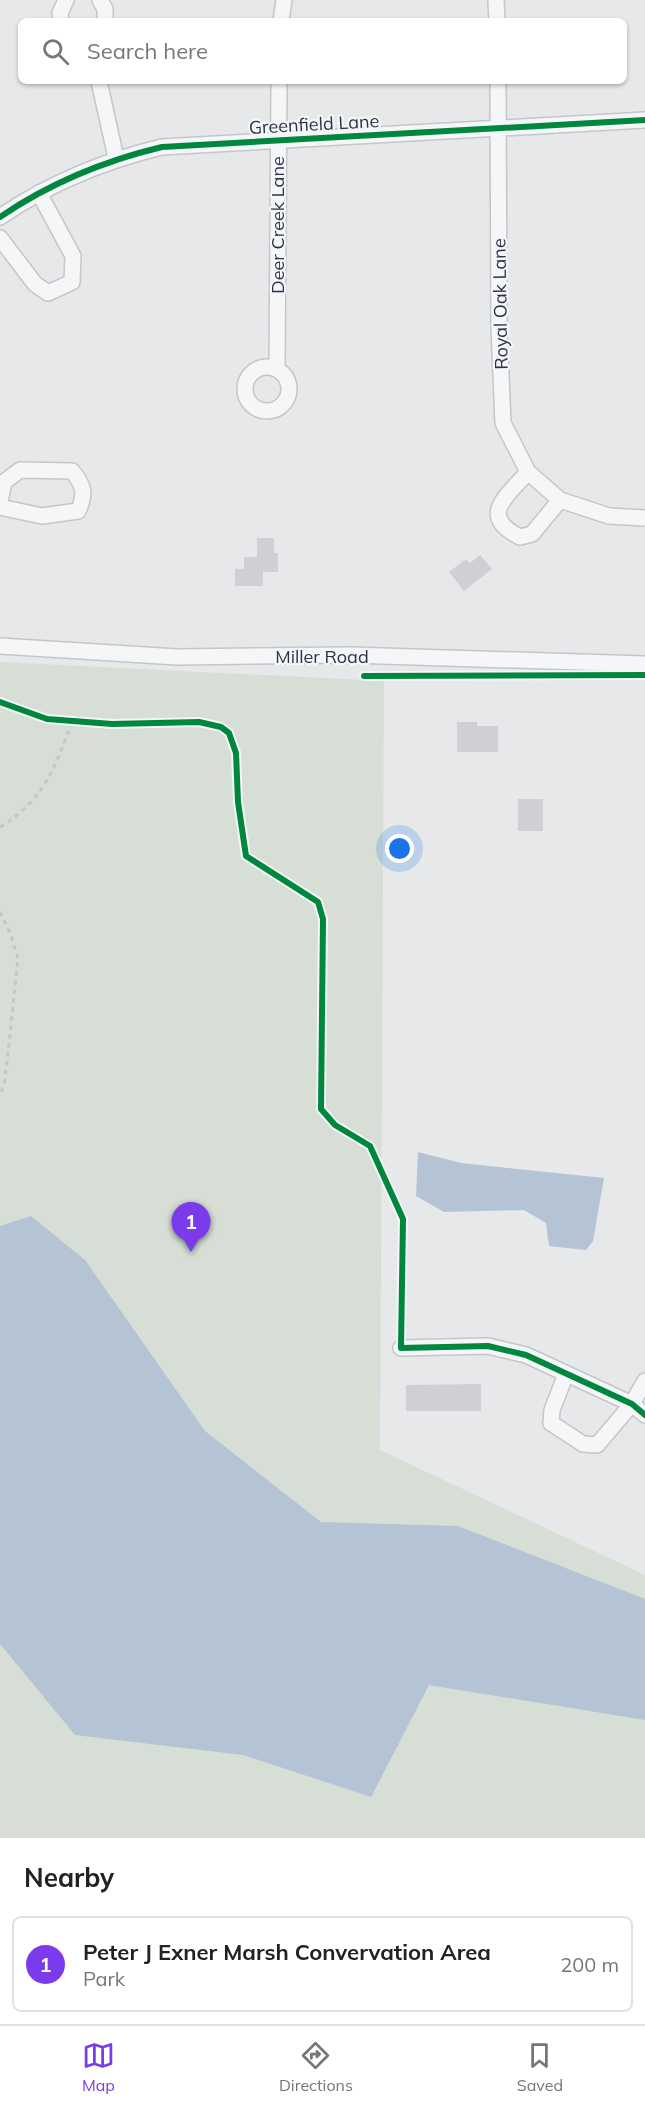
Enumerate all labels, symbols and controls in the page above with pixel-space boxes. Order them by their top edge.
search box [18,18,627,84]
icon: search [39,35,72,68]
text: Search here [87,37,208,65]
street label: Greenfield Lane [248,109,380,139]
street label: Deer Creek Lane [266,156,289,294]
street label: Royal Oak Lane [487,238,513,370]
street label: Miller Road [275,645,369,668]
your location [385,834,414,863]
pin: 1 [172,1202,210,1252]
text: Nearby [24,1861,114,1894]
text: Peter J Exner Marsh Convervation Area [83,1938,491,1966]
text: 1 [40,1952,52,1977]
text: 200 m [560,1952,619,1977]
text: Park [83,1966,125,1991]
tab: Map [82,2039,115,2095]
tab: Directions [279,2039,353,2095]
tab: Saved [517,2039,563,2095]

